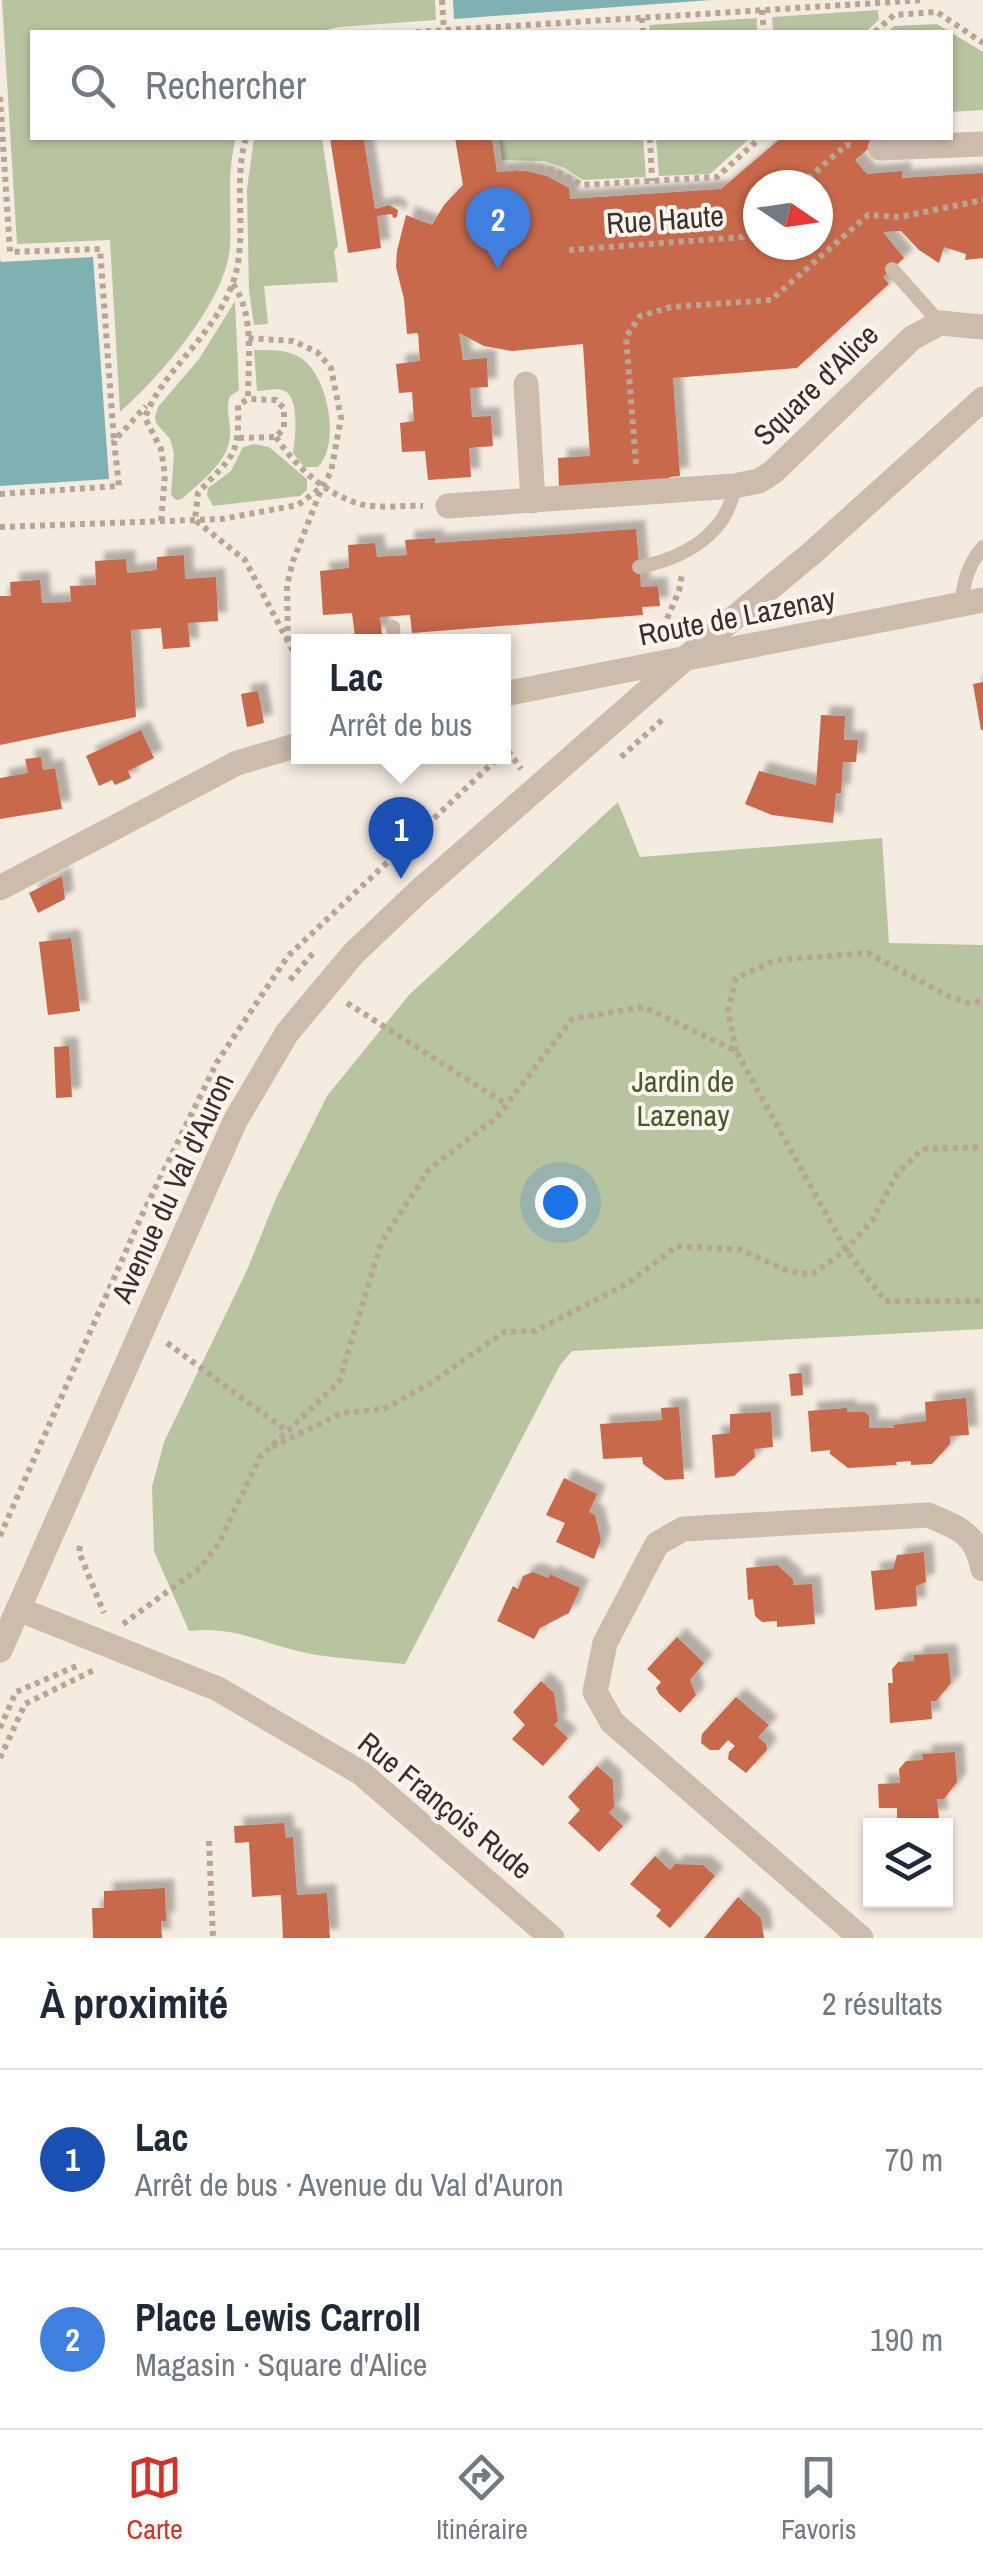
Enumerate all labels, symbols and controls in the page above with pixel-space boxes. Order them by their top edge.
search box [30,30,953,140]
icon: search [65,58,120,113]
text: Rechercher [145,60,306,111]
north arrow [743,170,833,260]
pin: 2 [466,186,530,269]
street label: Rue Haute [605,195,725,243]
street label: Square d'Alice [744,315,886,454]
street label: Route de Lazenay [635,577,839,655]
popup [291,634,511,764]
text: Lac [330,652,383,703]
text: Arrêt de bus [330,703,472,746]
pin: 1 [368,796,434,879]
park label: Jardin de Lazenay [632,1061,734,1135]
street label: Avenue du Val d'Auron [101,1066,243,1310]
your location [535,1177,586,1228]
street label: Rue François Rude [350,1723,541,1888]
map controls [863,1818,953,1908]
button: layers [863,1818,953,1908]
text: À proximité [40,1975,228,2031]
text: 2 résultats [822,1982,943,2025]
text: Lac [135,2112,189,2163]
text: 1 [65,2138,80,2181]
text: 70 m [885,2138,943,2181]
text: Arrêt de bus · Avenue du Val d'Auron [135,2163,564,2206]
text: Place Lewis Carroll [135,2292,421,2343]
text: 2 [65,2318,80,2361]
text: 190 m [870,2318,943,2361]
text: Magasin · Square d'Alice [135,2343,427,2386]
tab: Carte [127,2450,183,2548]
tab: Itinéraire [436,2450,528,2548]
tab: Favoris [781,2450,856,2548]

